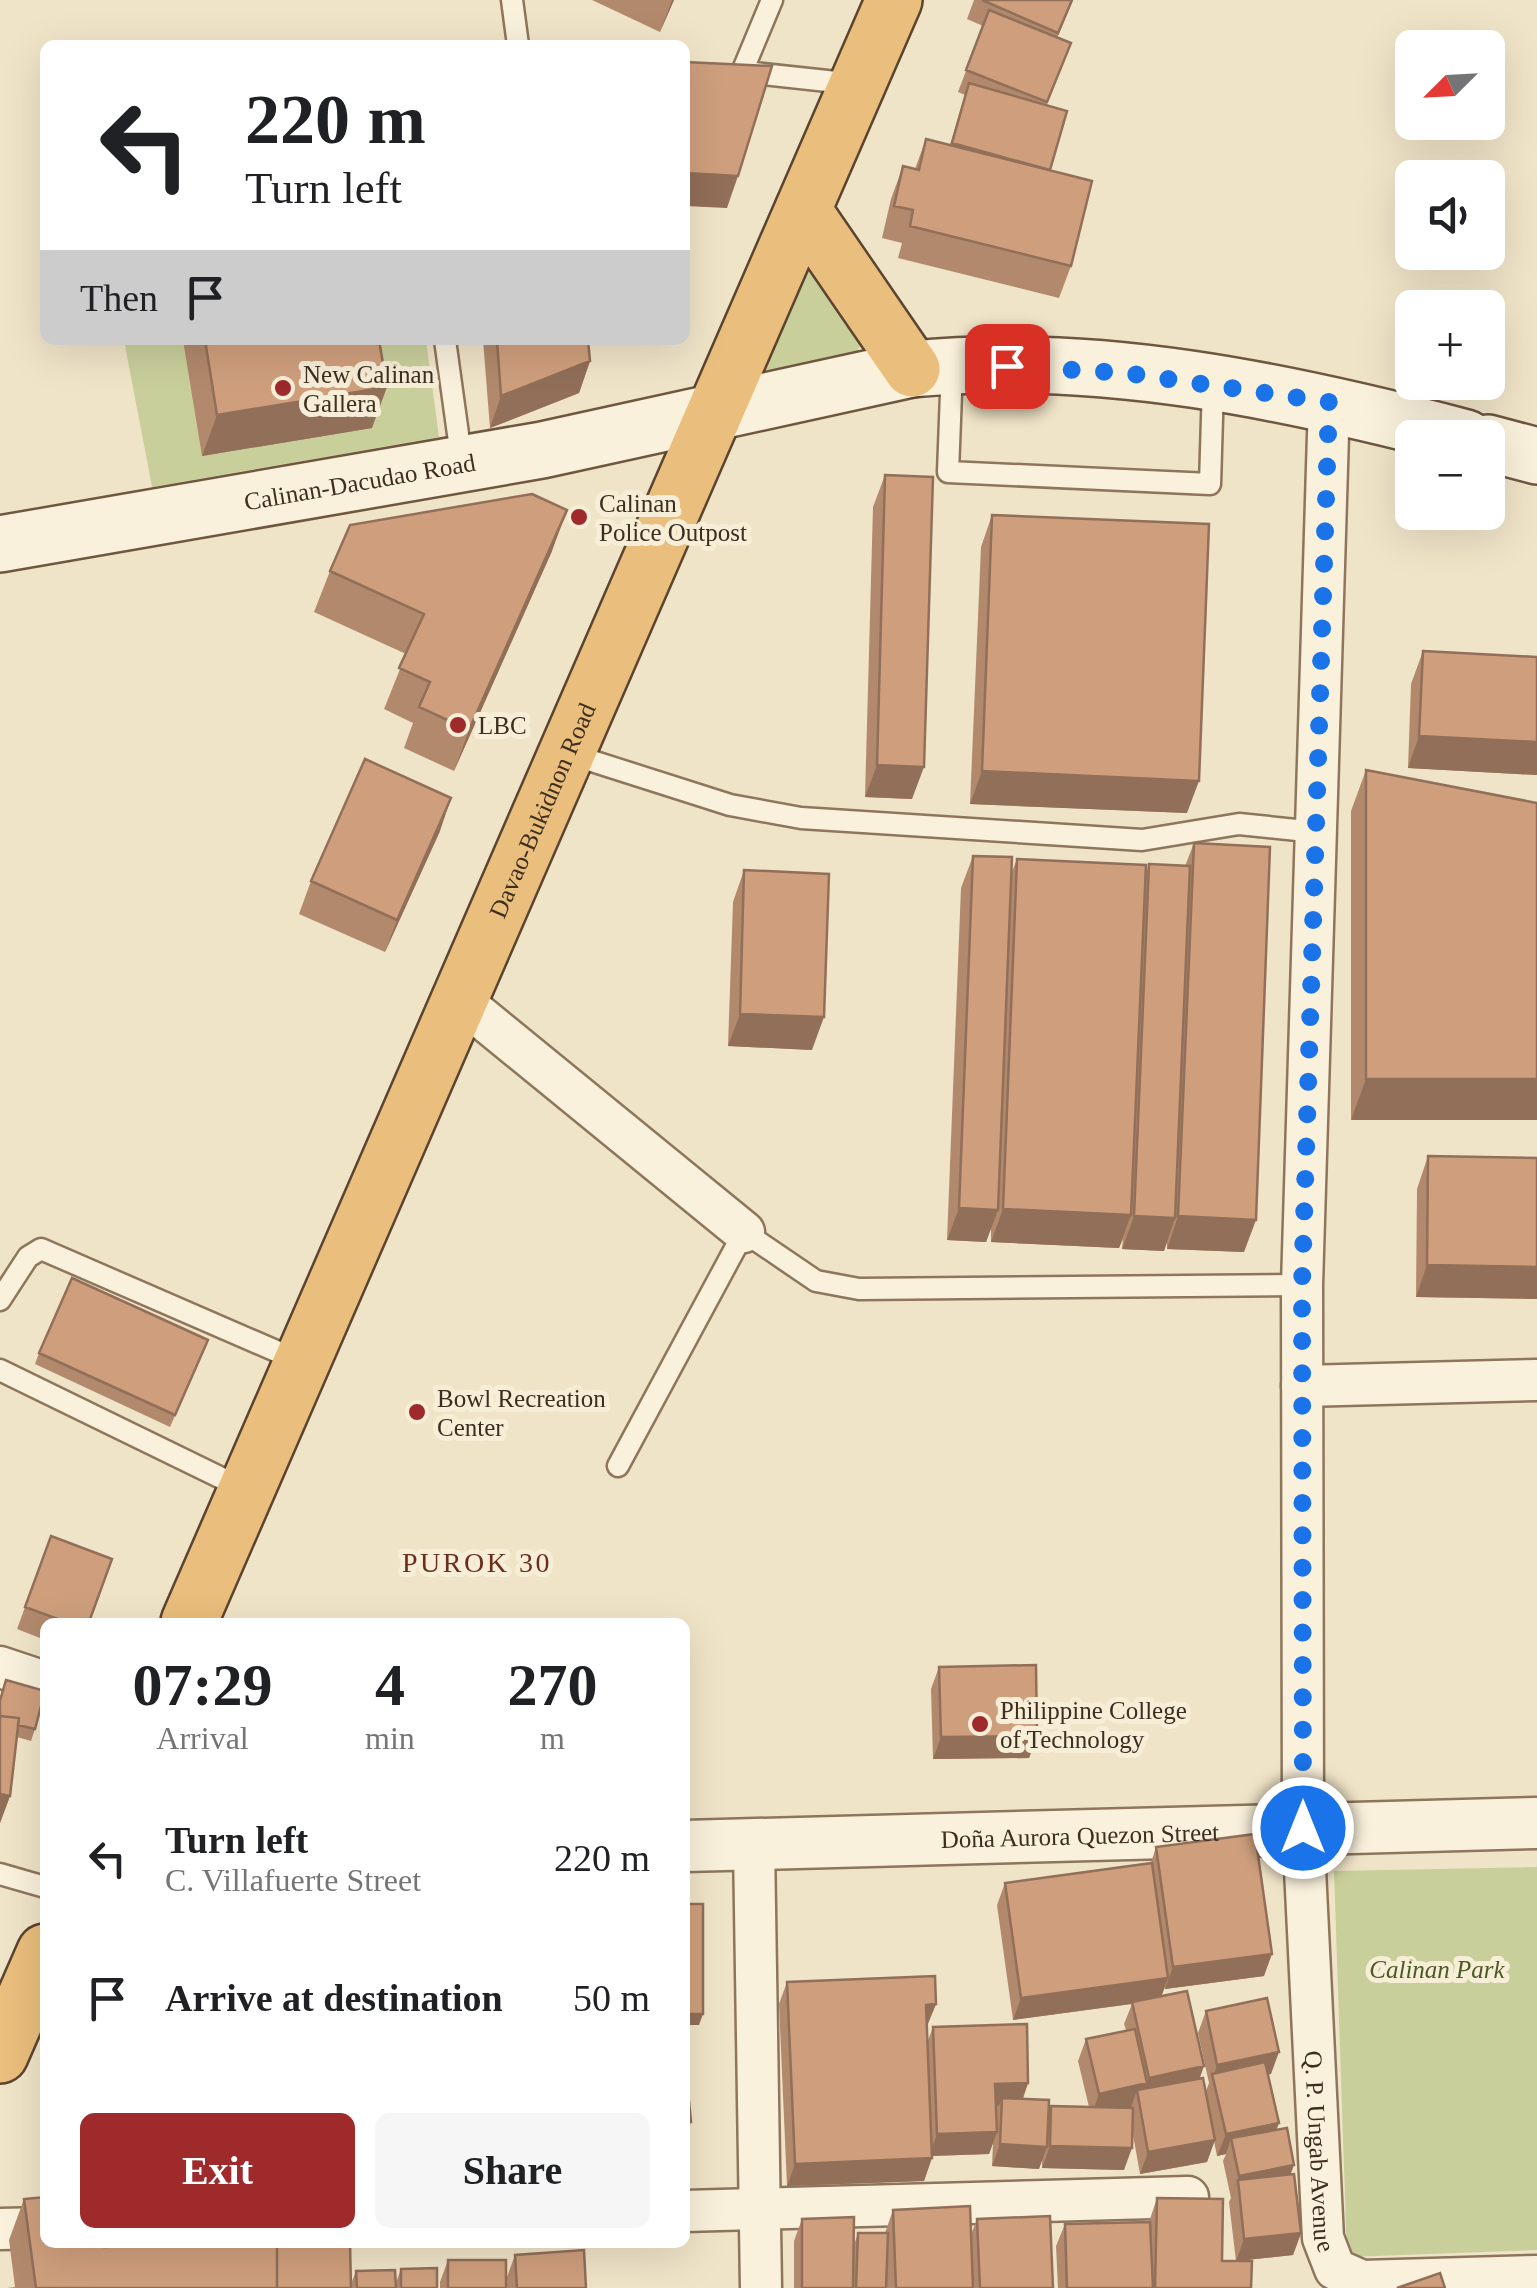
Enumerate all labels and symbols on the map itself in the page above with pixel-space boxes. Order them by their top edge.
north arrow [1395,30,1505,140]
pin [965,324,1050,409]
place label: New Calinan Gallera [303,361,435,417]
marker: New Calinan Gallera [272,377,294,399]
street label: Calinan-Dacudao Road [242,448,478,515]
place label: Calinan Police Outpost [599,490,747,546]
marker: Calinan Police Outpost [568,506,590,528]
street label: Davao-Bukidnon Road [483,698,600,922]
place label: LBC [478,712,527,739]
marker: LBC [447,714,469,736]
place label: Bowl Recreation Center [437,1385,606,1441]
marker: Bowl Recreation Center [406,1401,428,1423]
district label: PUROK 30 [402,1547,552,1578]
place label: Philippine College of Technology [1000,1697,1187,1753]
marker: Philippine College of Technology [969,1713,991,1735]
position arrow [1251,1776,1355,1880]
street label: Doña Aurora Quezon Street [940,1818,1219,1853]
park label: Calinan Park [1369,1956,1506,1983]
street label: Q. P. Ungab Avenue [1300,2050,1341,2256]

